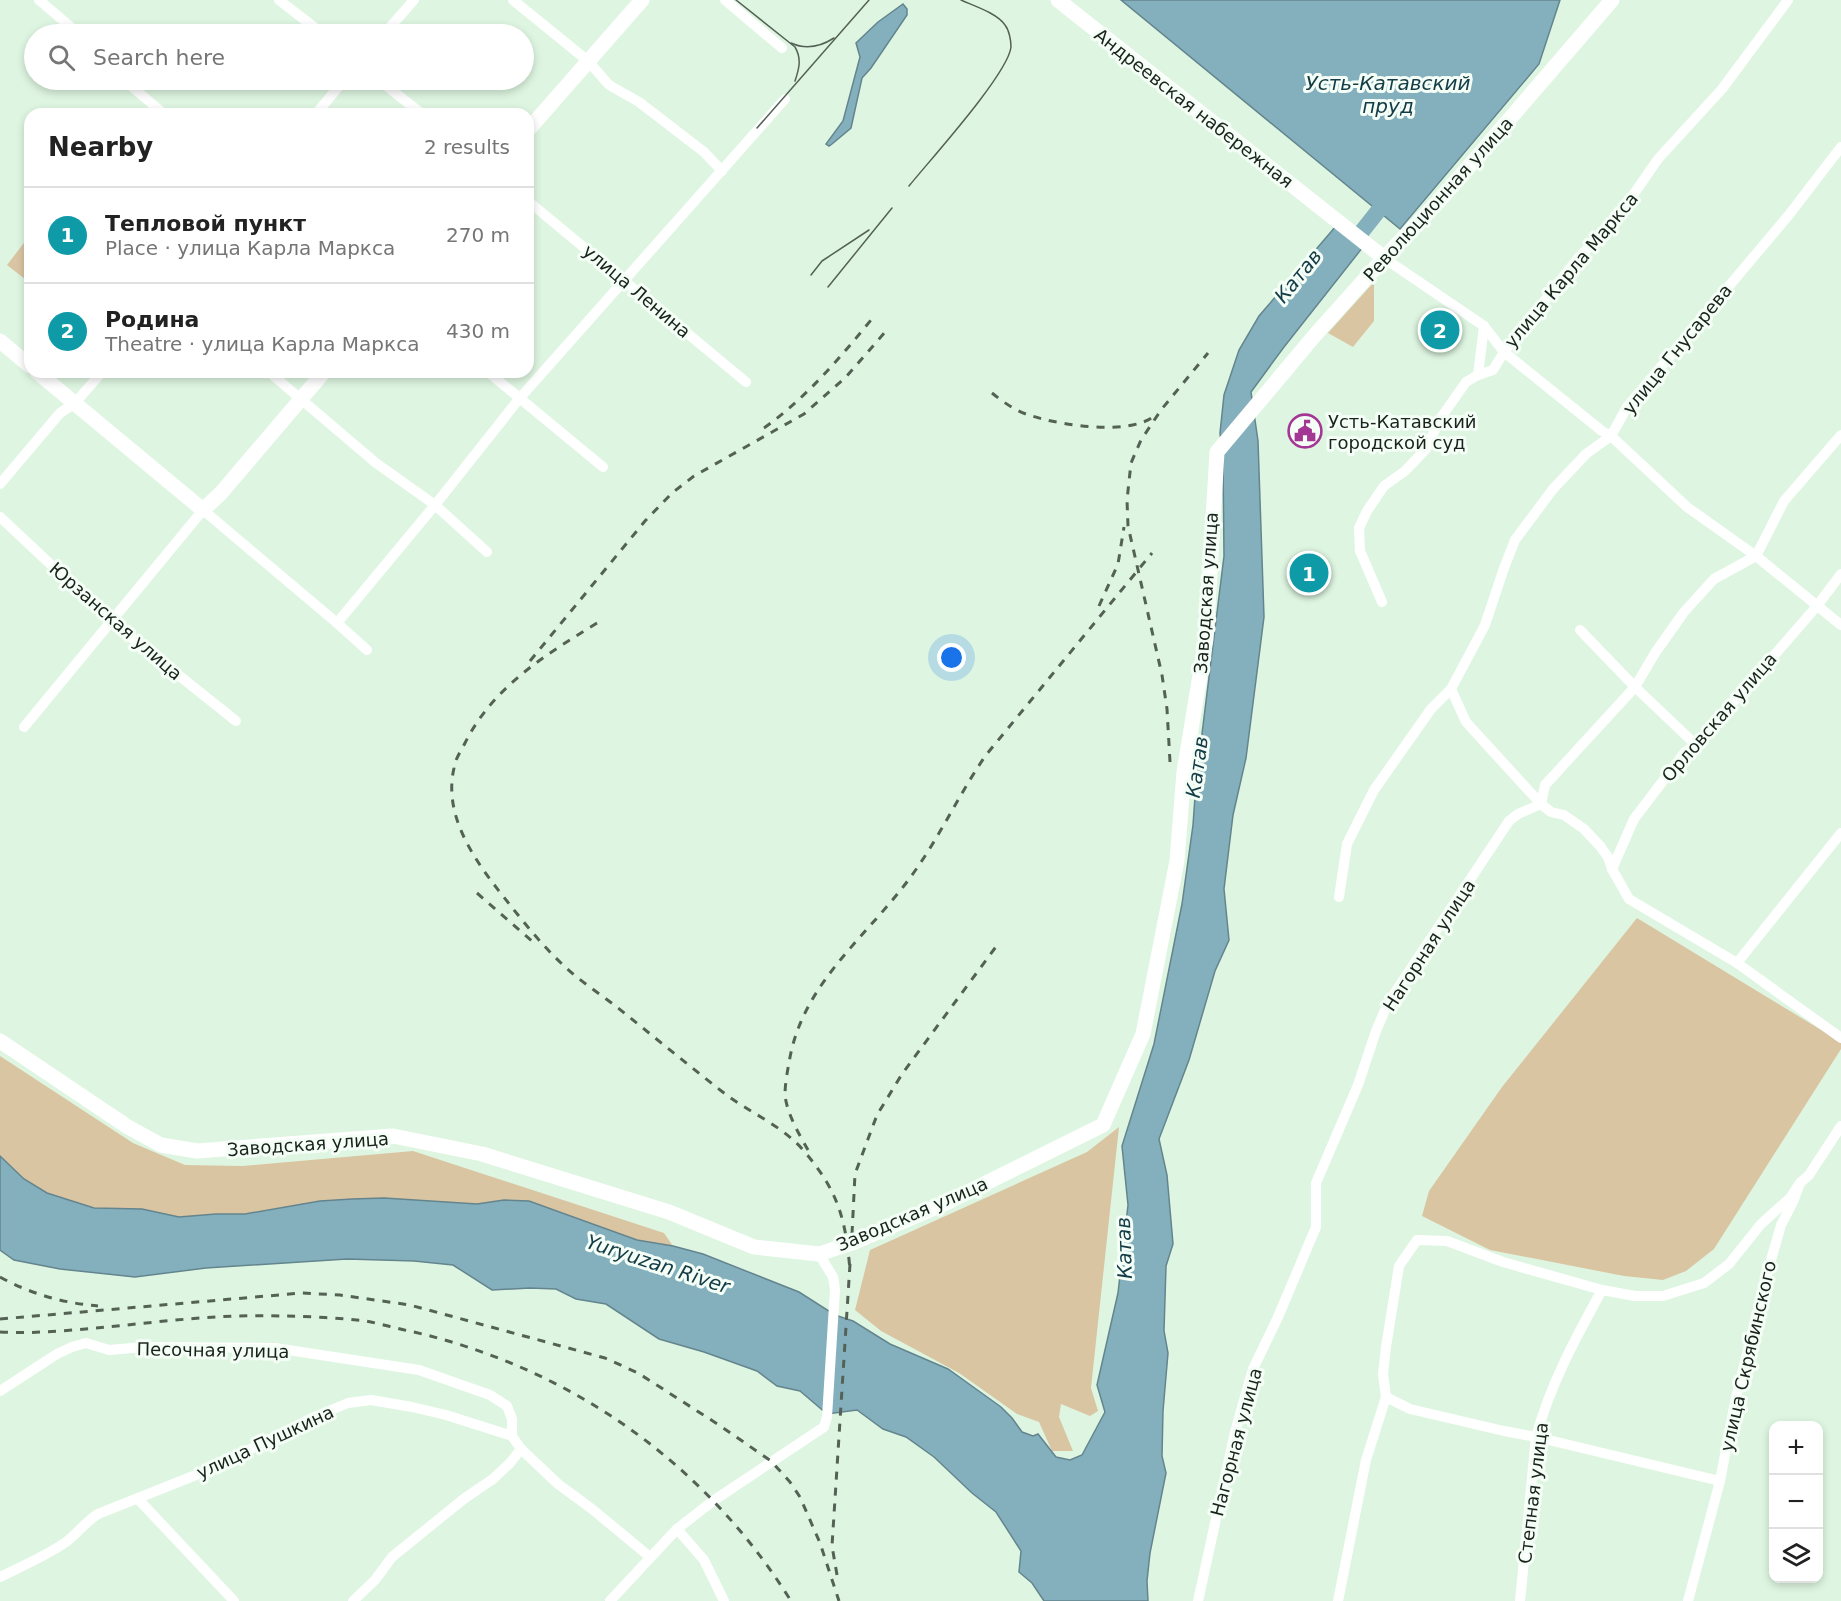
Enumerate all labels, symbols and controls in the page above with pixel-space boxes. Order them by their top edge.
search box [24,24,534,90]
street label: Андреевская набережная [1090,24,1298,192]
icon: search [45,41,78,74]
text: Search here [93,45,225,70]
water label: Усть-Катавский пруд [1305,71,1471,118]
street label: Революционная улица [1359,113,1517,285]
text: Nearby [48,132,153,162]
text: 2 results [424,135,510,159]
street label: улица Карла Маркса [1500,188,1642,352]
text: Тепловой пункт [105,211,306,236]
text: 1 [61,223,74,247]
text: 270 m [446,223,510,247]
text: Place · улица Карла Маркса [105,236,395,260]
street label: улица Ленина [579,240,695,342]
water label: Катав [1269,244,1327,308]
street label: улица Гнусарева [1618,280,1736,418]
text: Родина [105,307,199,332]
pin: 2 [1420,308,1460,352]
text: 2 [61,319,74,343]
text: 430 m [446,319,510,343]
text: Theatre · улица Карла Маркса [105,332,419,356]
place label: Усть-Катавский городской суд [1328,411,1477,453]
public building icon: Усть-Катавский городской суд [1287,413,1323,449]
street label: Заводская улица [1190,511,1222,675]
pin: 1 [1290,550,1328,596]
street label: Юрзанская улица [45,558,187,684]
your location [937,643,966,672]
street label: Орловская улица [1657,648,1781,786]
water label: Катав [1181,735,1213,799]
street label: Нагорная улица [1379,875,1479,1015]
street label: Заводская улица [226,1128,390,1160]
street label: Заводская улица [833,1173,991,1255]
water label: Катав [1111,1217,1137,1279]
water label: Yuryuzan River [583,1230,734,1299]
street label: улица Скрябинского [1716,1258,1780,1454]
street label: Песочная улица [137,1338,289,1362]
street label: Нагорная улица [1206,1365,1266,1519]
street label: улица Пушкина [193,1401,337,1483]
street label: Степная улица [1514,1421,1552,1565]
map controls [1769,1421,1823,1583]
button: + [1769,1421,1823,1475]
button: − [1769,1475,1823,1529]
button: layers [1769,1529,1823,1583]

